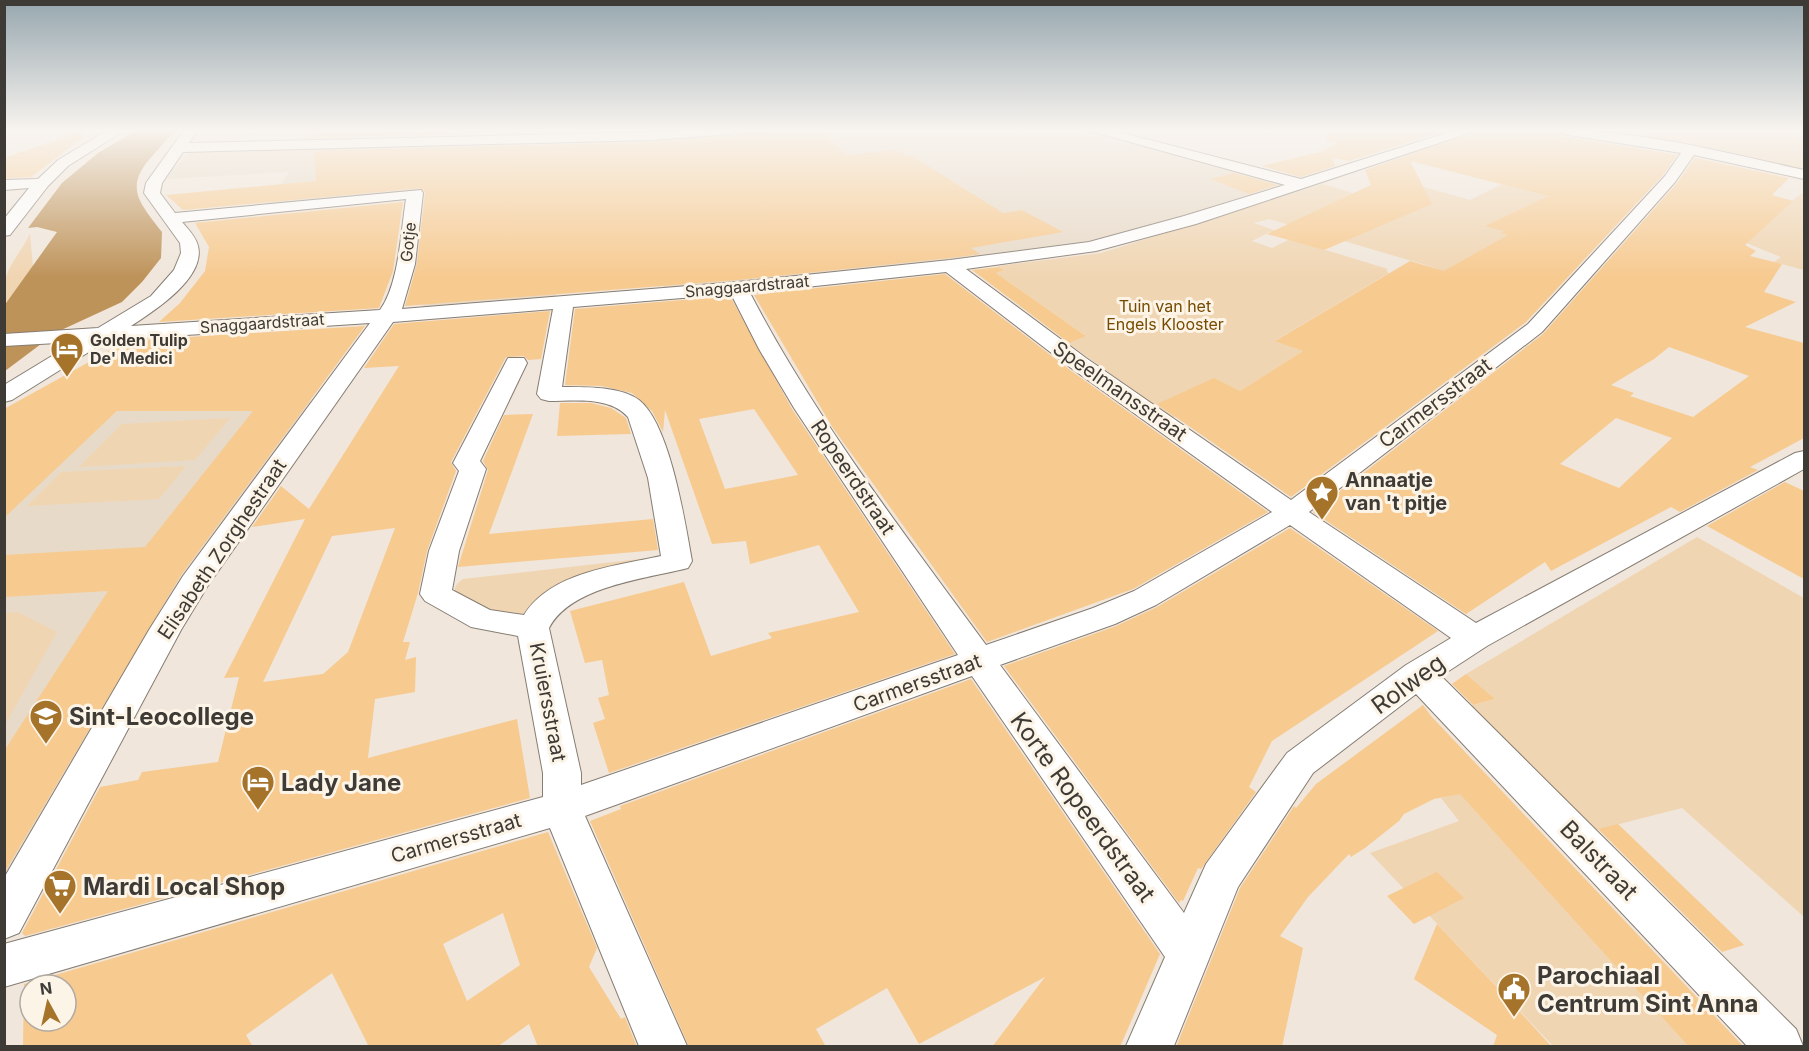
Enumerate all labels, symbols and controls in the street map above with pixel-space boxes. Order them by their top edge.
street label: Gotje [396,221,420,263]
street label: Snaggaardstraat [684,271,810,301]
park label: Tuin van het Engels Klooster [1106,296,1224,334]
street label: Snaggaardstraat [199,309,325,337]
place label: Golden Tulip De' Medici [90,330,188,368]
hotel icon: Golden Tulip De' Medici [49,331,85,378]
street label: Speelmansstraat [1048,336,1192,446]
street label: Carmersstraat [1374,353,1496,453]
street label: Ropeerdstraat [806,415,900,539]
street label: Elisabeth Zorghestraat [153,454,292,644]
place label: Annaatje van 't pitje [1345,468,1447,515]
place icon: Annaatje van 't pitje [1304,474,1340,521]
street label: Kruiersstraat [525,640,571,764]
street label: Rolweg [1366,648,1450,720]
street label: Carmersstraat [850,649,985,717]
school or university icon: Sint-Leocollege [28,698,64,745]
place label: Sint-Leocollege [69,702,254,731]
street label: Korte Ropeerdstraat [1004,707,1162,908]
hotel icon: Lady Jane [240,764,276,811]
place label: Lady Jane [281,768,401,797]
street label: Carmersstraat [388,808,524,868]
street label: Balstraat [1554,814,1644,906]
supermarket icon: Mardi Local Shop [42,868,78,915]
place label: Mardi Local Shop [83,872,285,901]
place label: Parochiaal Centrum Sint Anna [1537,961,1758,1018]
public building icon: Parochiaal Centrum Sint Anna [1496,971,1532,1018]
north arrow [18,973,78,1033]
text: N [38,977,53,999]

